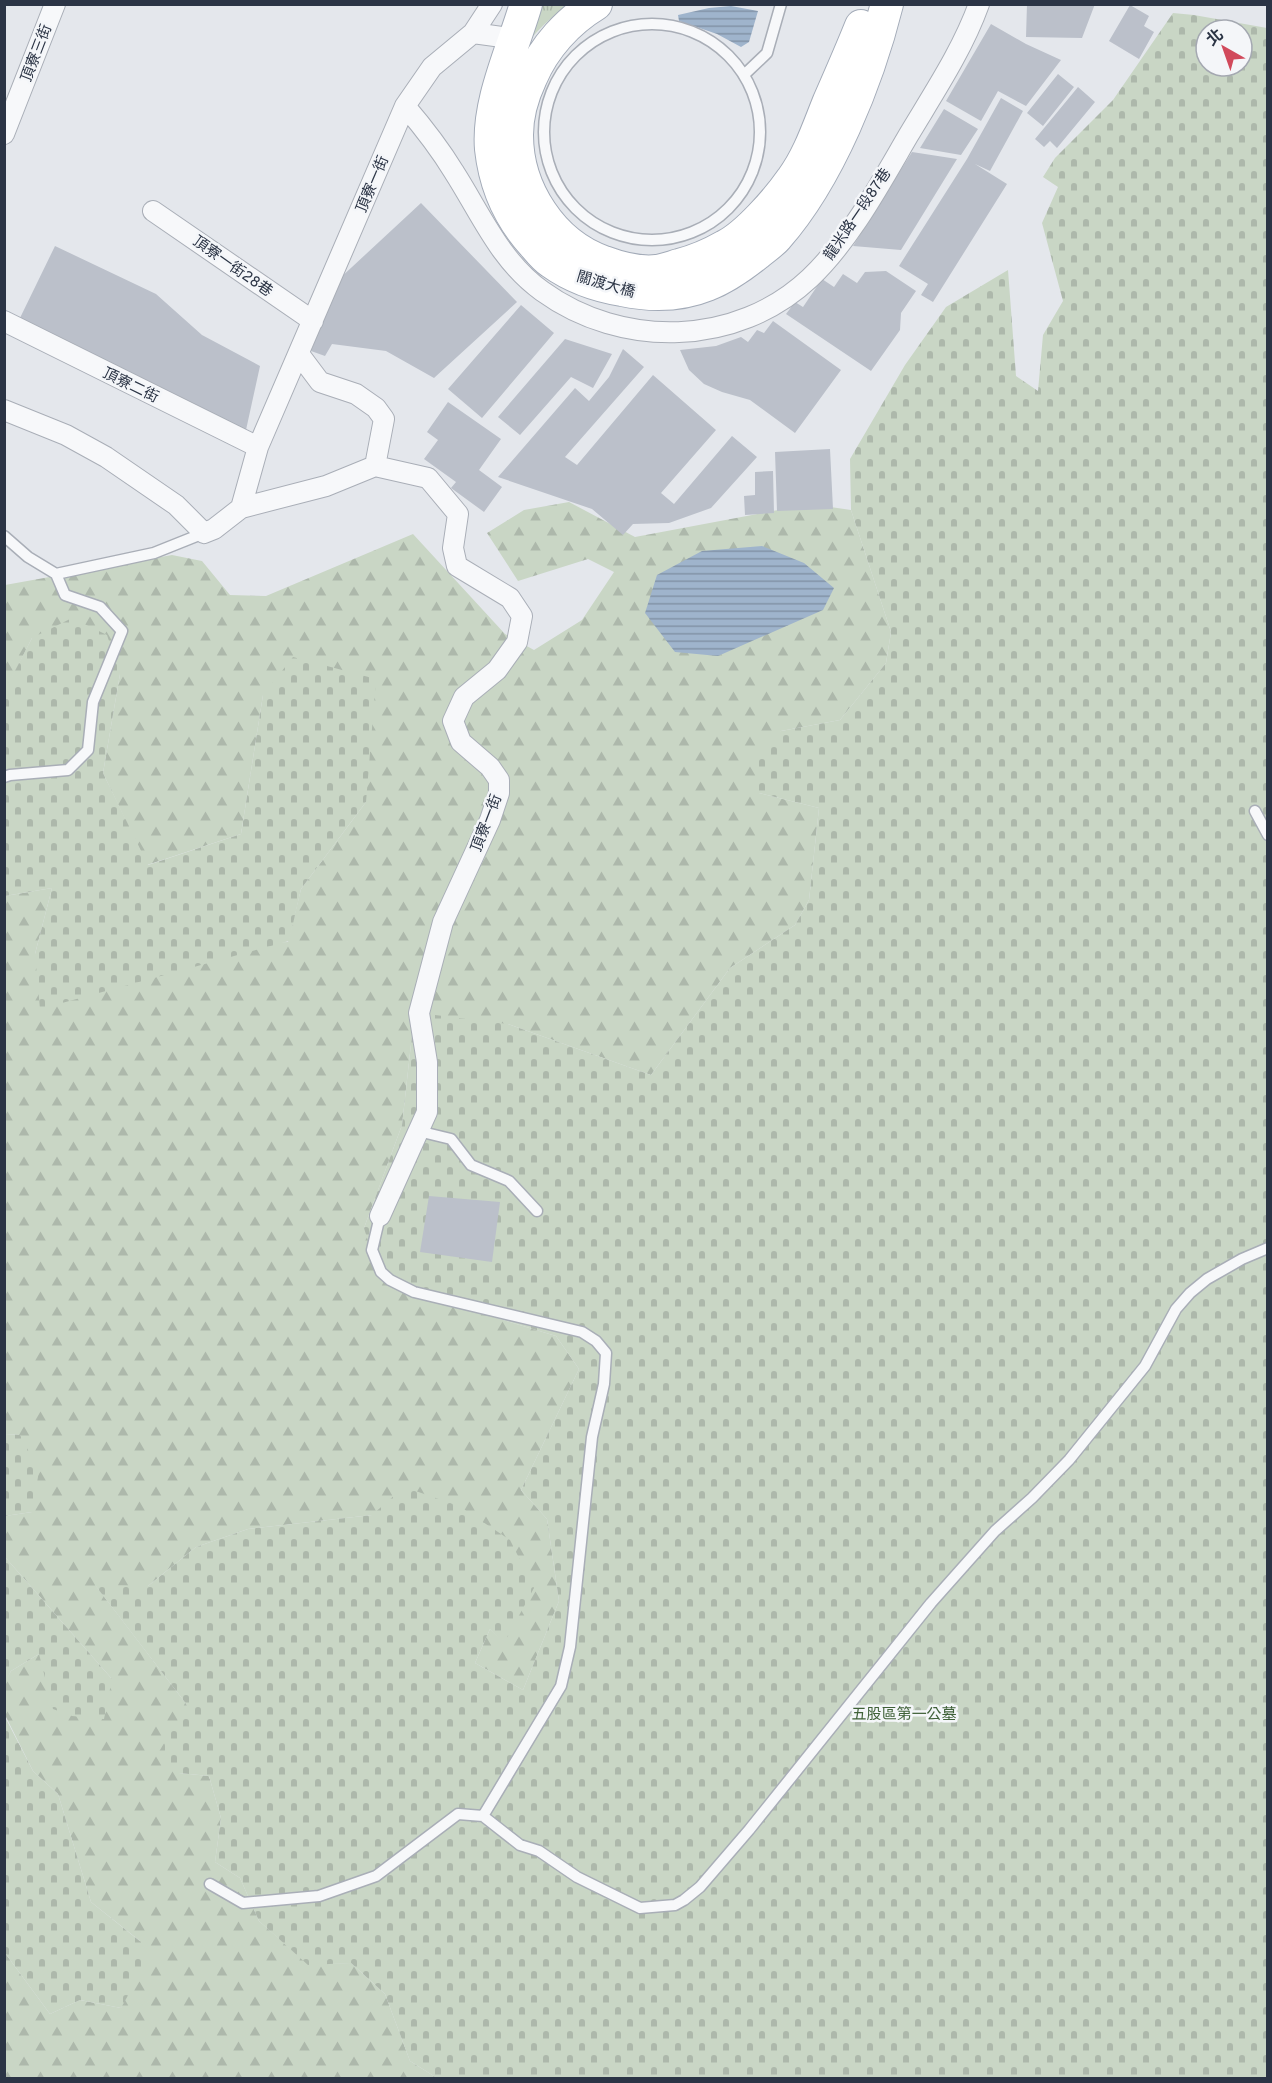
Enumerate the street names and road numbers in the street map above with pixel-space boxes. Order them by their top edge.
street label: 頂寮三街 [18,22,57,85]
street label: 頂寮一街 [353,153,394,216]
street label: 龍米路一段87巷 [820,165,896,264]
street label: 頂寮一街28巷 [188,233,276,302]
street label: 關渡大橋 [574,268,637,303]
street label: 頂寮二街 [99,365,161,408]
street label: 頂寮一街 [468,792,507,855]

